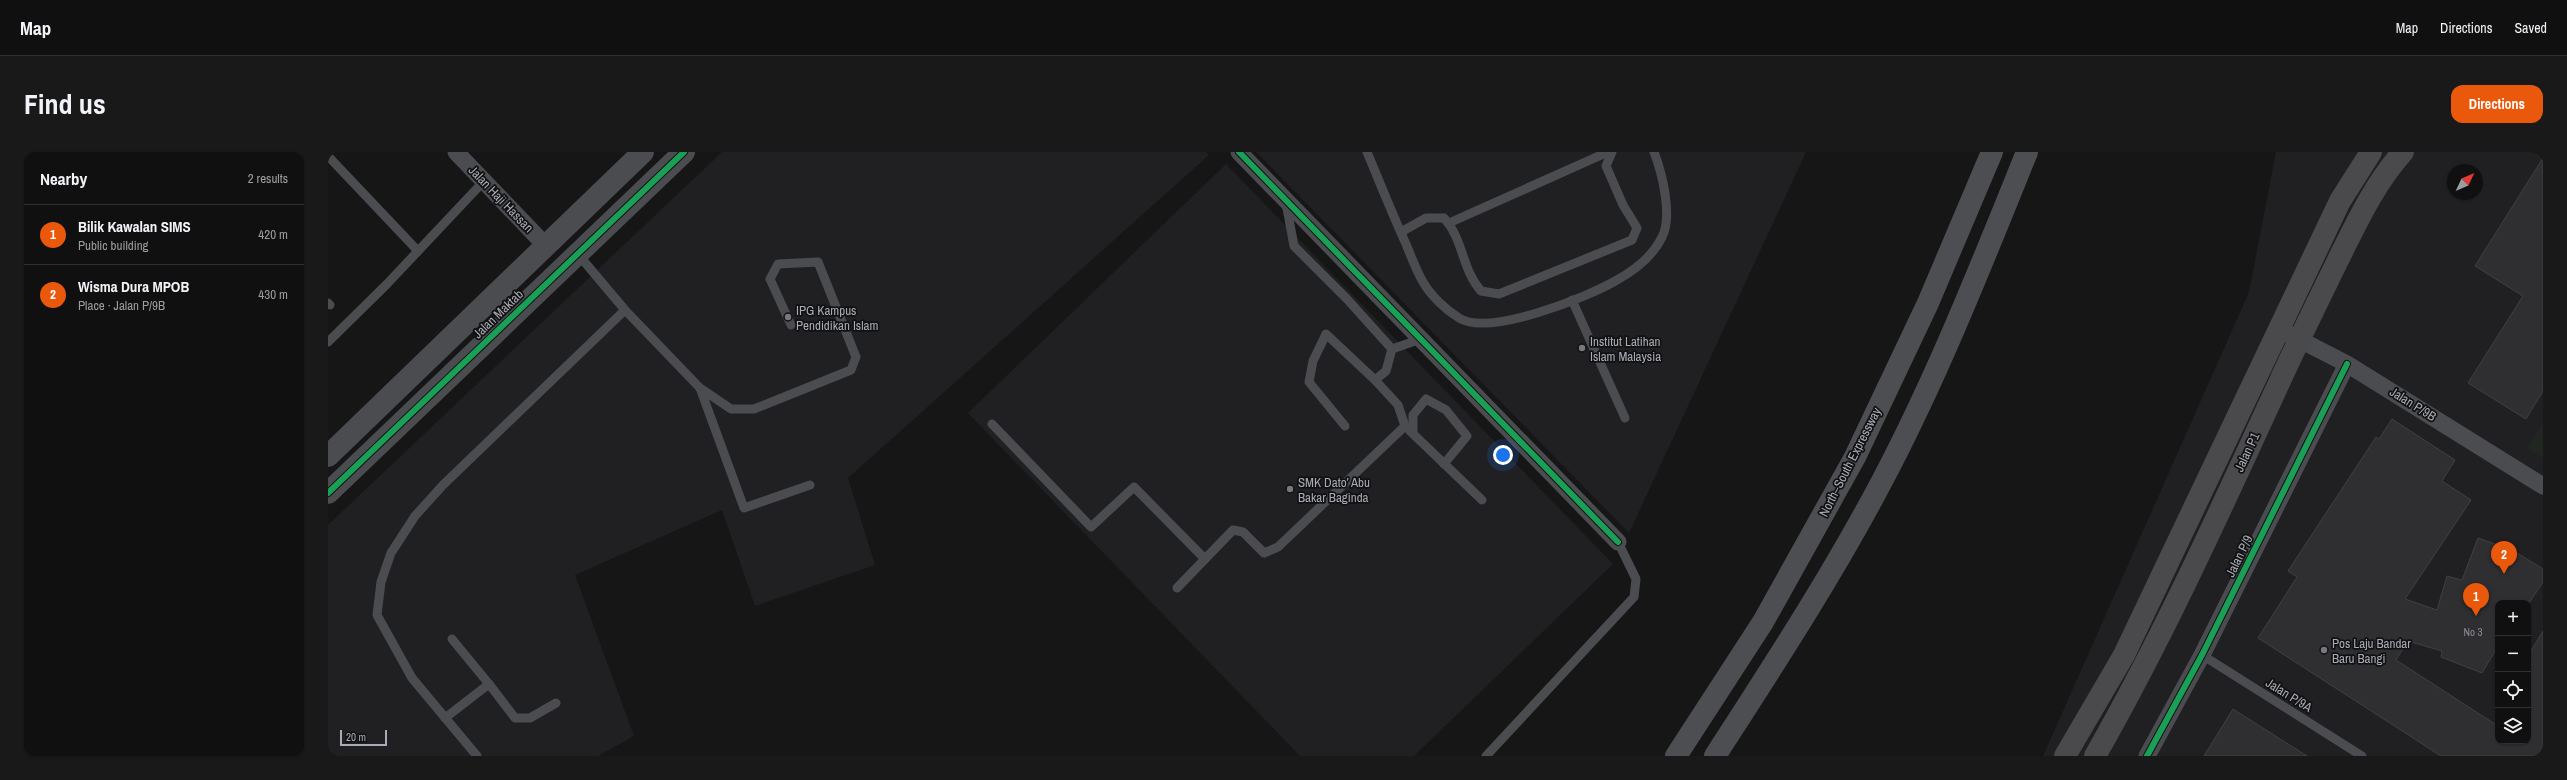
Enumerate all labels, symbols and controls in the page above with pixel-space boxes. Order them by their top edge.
text: Map [20,15,51,41]
text: Map [2396,19,2418,37]
text: Directions [2440,19,2492,37]
text: Saved [2514,19,2547,37]
text: Find us [24,85,106,123]
button: Directions [2451,85,2543,123]
street label: Jalan Haji Hassan [465,162,537,236]
north arrow [2447,164,2483,200]
text: Nearby [40,167,87,190]
text: 2 results [248,170,288,187]
text: Bilik Kawalan SIMS [78,216,191,237]
text: 1 [50,226,56,243]
text: 420 m [258,226,288,243]
text: Public building [78,237,149,254]
text: Wisma Dura MPOB [78,276,189,297]
text: 2 [50,286,56,303]
text: 430 m [258,286,288,303]
street label: Jalan Maktab [469,286,527,342]
text: Place · Jalan P/9B [78,297,165,314]
place label: IPG Kampus Pendidikan Islam [796,302,878,334]
marker: IPG Kampus Pendidikan Islam [783,312,793,322]
place label: Institut Latihan Islam Malaysia [1590,333,1661,365]
marker: Institut Latihan Islam Malaysia [1577,343,1587,353]
street label: Jalan P/9B [2387,383,2439,425]
street label: North–South Expressway [1815,404,1885,519]
street label: Jalan P1 [2231,430,2263,474]
your location [1493,445,1513,465]
place label: SMK Dato’ Abu Bakar Baginda [1298,474,1370,506]
marker: SMK Dato’ Abu Bakar Baginda [1285,484,1295,494]
street label: Jalan P/9 [2222,532,2256,580]
pin: 2 [2491,541,2517,574]
pin: 1 [2463,583,2489,616]
map controls [2495,600,2531,744]
button: + [2495,600,2531,636]
house number: No 3 [2463,625,2483,639]
place label: Pos Laju Bandar Baru Bangi [2332,635,2411,667]
button: − [2495,636,2531,672]
marker: Pos Laju Bandar Baru Bangi [2319,645,2329,655]
button: locate [2495,672,2531,708]
street label: Jalan P/9A [2263,674,2316,716]
button: layers [2495,708,2531,744]
scale bar [340,728,387,747]
text: 20 m [346,730,366,744]

